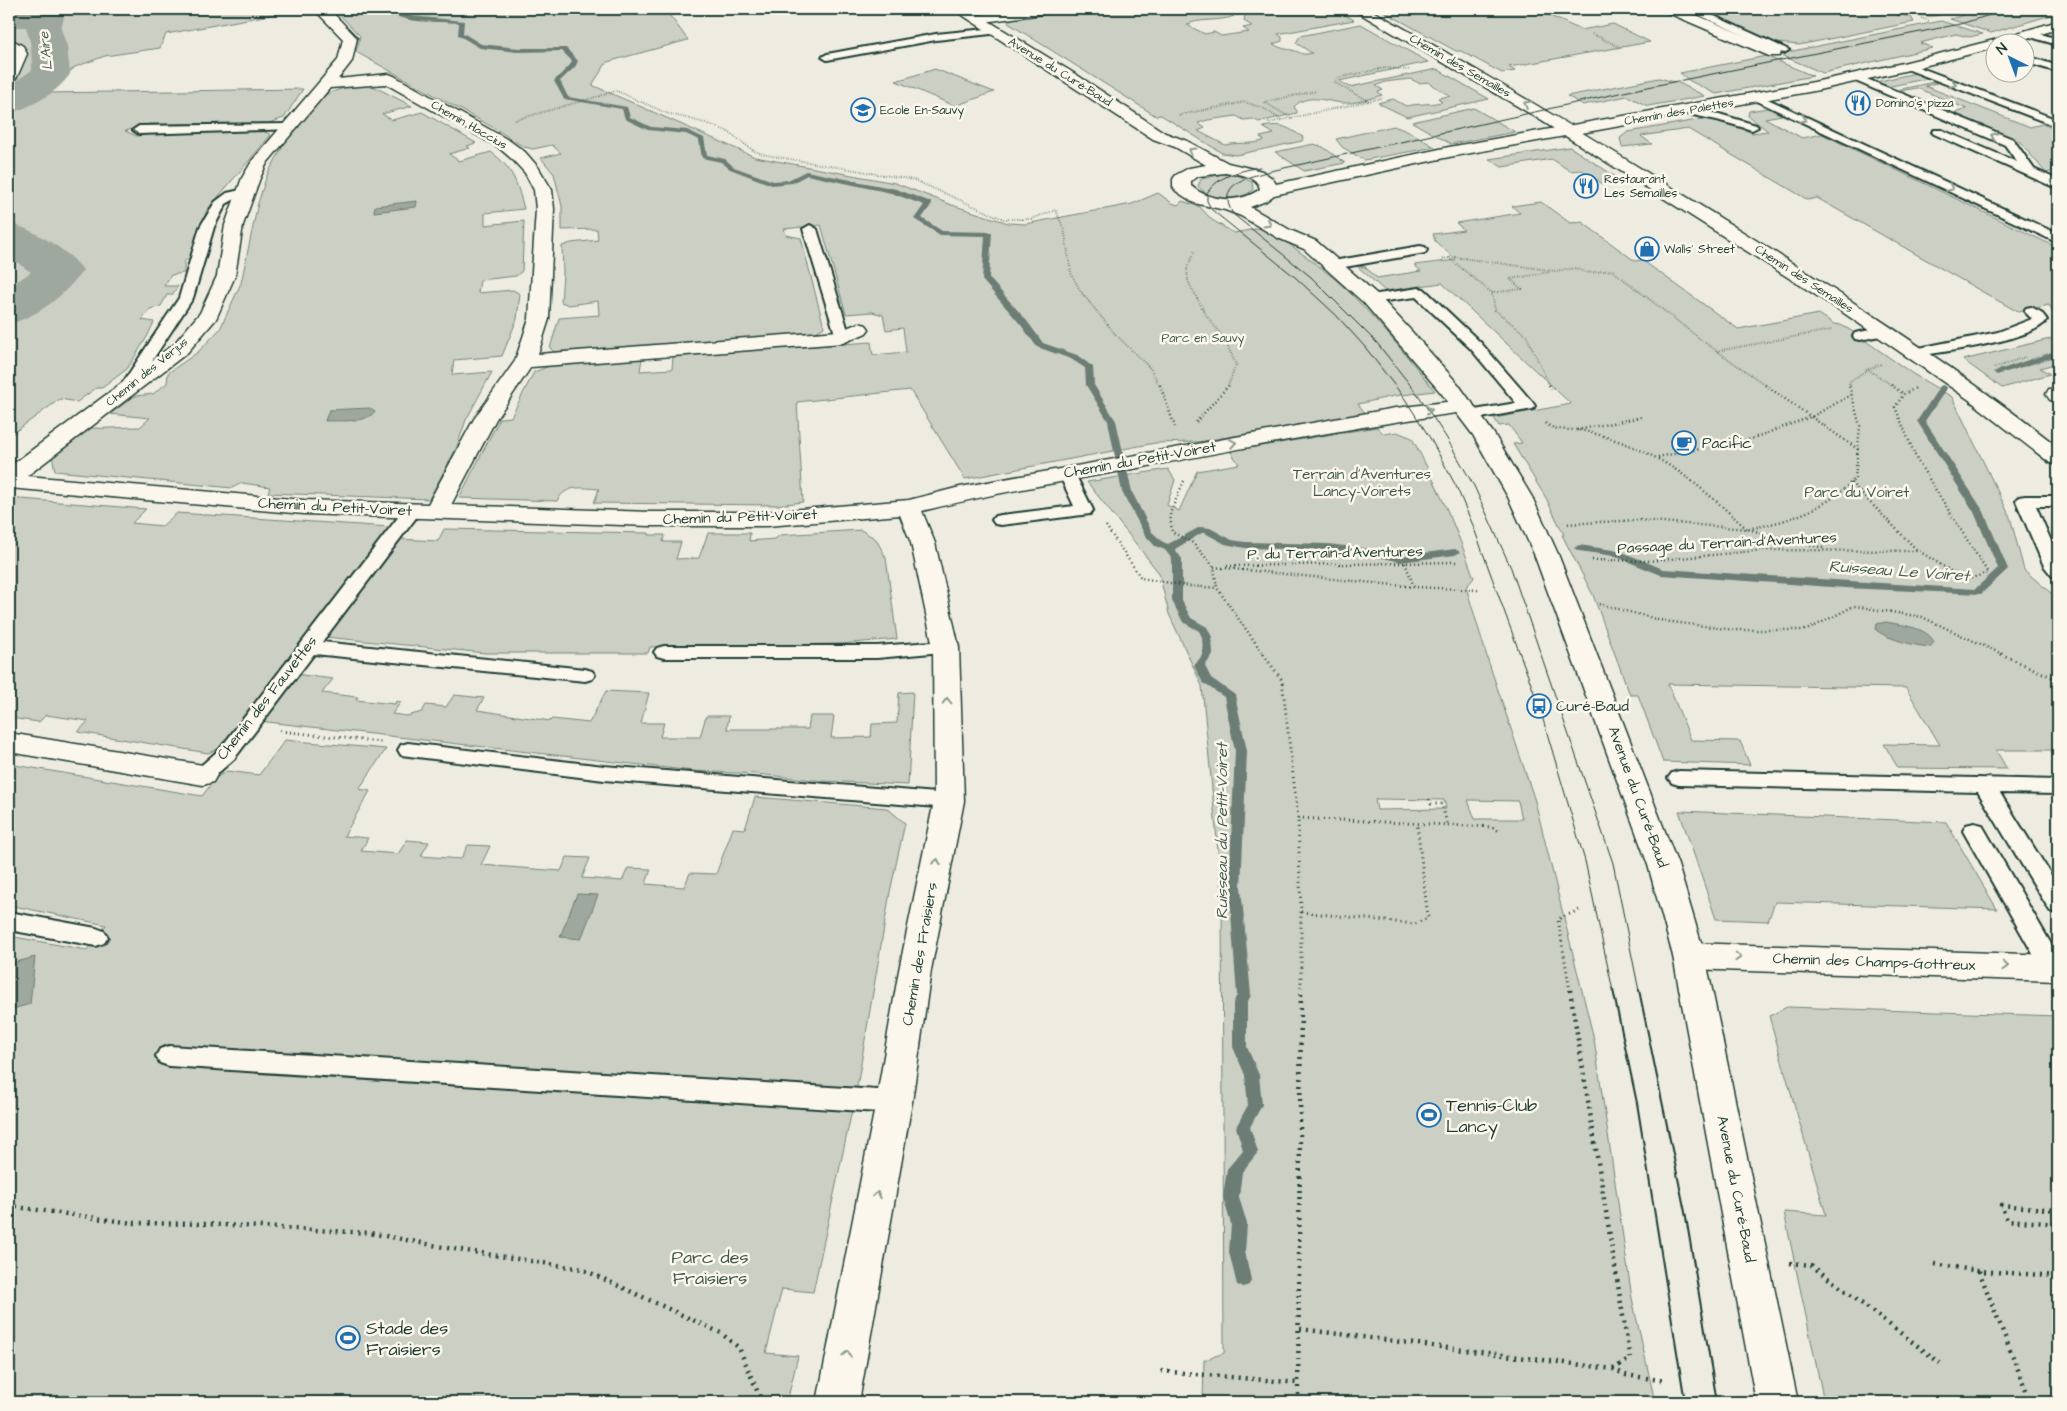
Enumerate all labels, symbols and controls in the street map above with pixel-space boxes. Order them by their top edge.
water label: L'Aire [34,29,58,71]
street label: Chemin des Semailles [1406,30,1514,102]
north arrow [1984,32,2034,82]
street label: Avenue du Curé-Baud [1005,33,1115,111]
text: N [1992,39,2012,59]
one-way arrow [1948,78,1957,88]
restaurant icon: Domino's pizza [1845,90,1871,116]
street label: Chemin des Palettes [1623,94,1735,130]
place label: Domino's pizza [1876,95,1954,112]
street label: Chemin Haccius [428,96,510,154]
school or university icon: Ecole En-Sauvy [850,97,876,123]
one-way arrow [1523,101,1532,111]
place label: Ecole En-Sauvy [880,102,965,120]
one-way arrow [1798,113,1807,123]
one-way arrow [1990,131,1999,142]
one-way arrow [1189,148,1198,158]
place label: Restaurant Les Semailles [1604,171,1677,202]
restaurant icon: Restaurant Les Semailles [1573,173,1599,199]
one-way arrow [1945,182,1954,192]
one-way arrow [1263,217,1272,227]
shop icon: Walls' Street [1634,236,1660,262]
place label: Walls' Street [1664,241,1735,258]
street label: Chemin des Semailles [1752,241,1856,317]
park label: Parc en Sauvy [1162,330,1245,348]
street label: Chemin des Verjus [102,334,192,410]
one-way arrow [1425,405,1433,416]
cafe icon: Pacific [1671,430,1697,456]
place label: Pacific [1702,433,1752,454]
street label: Chemin du Petit-Voiret [1062,436,1218,484]
one-way arrow [1228,439,1237,449]
park label: Terrain d'Aventures Lancy-Voirets [1293,464,1432,503]
park label: Parc du Voiret [1805,482,1909,503]
street label: Chemin du Petit-Voiret [257,492,413,522]
street label: Chemin du Petit-Voiret [663,504,817,530]
street label: Passage du Terrain-d'Aventures [1617,527,1838,560]
street label: P. du Terrain-d'Aventures [1247,541,1424,565]
water label: Ruisseau Le Voiret [1828,555,1972,587]
street label: Chemin des Fauvettes [212,631,322,764]
bus stop icon: Curé-Baud [1526,693,1552,719]
place label: Curé-Baud [1556,696,1629,717]
one-way arrow [942,697,952,704]
street label: Avenue du Curé-Baud [1603,723,1673,871]
water label: Ruisseau du Petit-Voiret [1211,741,1233,919]
one-way arrow [931,858,941,867]
street label: Chemin des Fraisiers [897,880,943,1027]
street label: Chemin des Champs-Gottreux [1772,948,1977,976]
one-way arrow [1734,952,1742,963]
one-way arrow [2001,961,2009,972]
place label: Tennis-Club Lancy [1446,1093,1537,1140]
sports icon: Tennis-Club Lancy [1416,1102,1442,1128]
street label: Avenue du Curé-Baud [1711,1114,1761,1264]
one-way arrow [871,1190,882,1199]
park label: Parc des Fraisiers [671,1245,749,1291]
place label: Stade des Fraisiers [366,1316,448,1362]
sports icon: Stade des Fraisiers [335,1325,361,1351]
one-way arrow [842,1350,852,1359]

